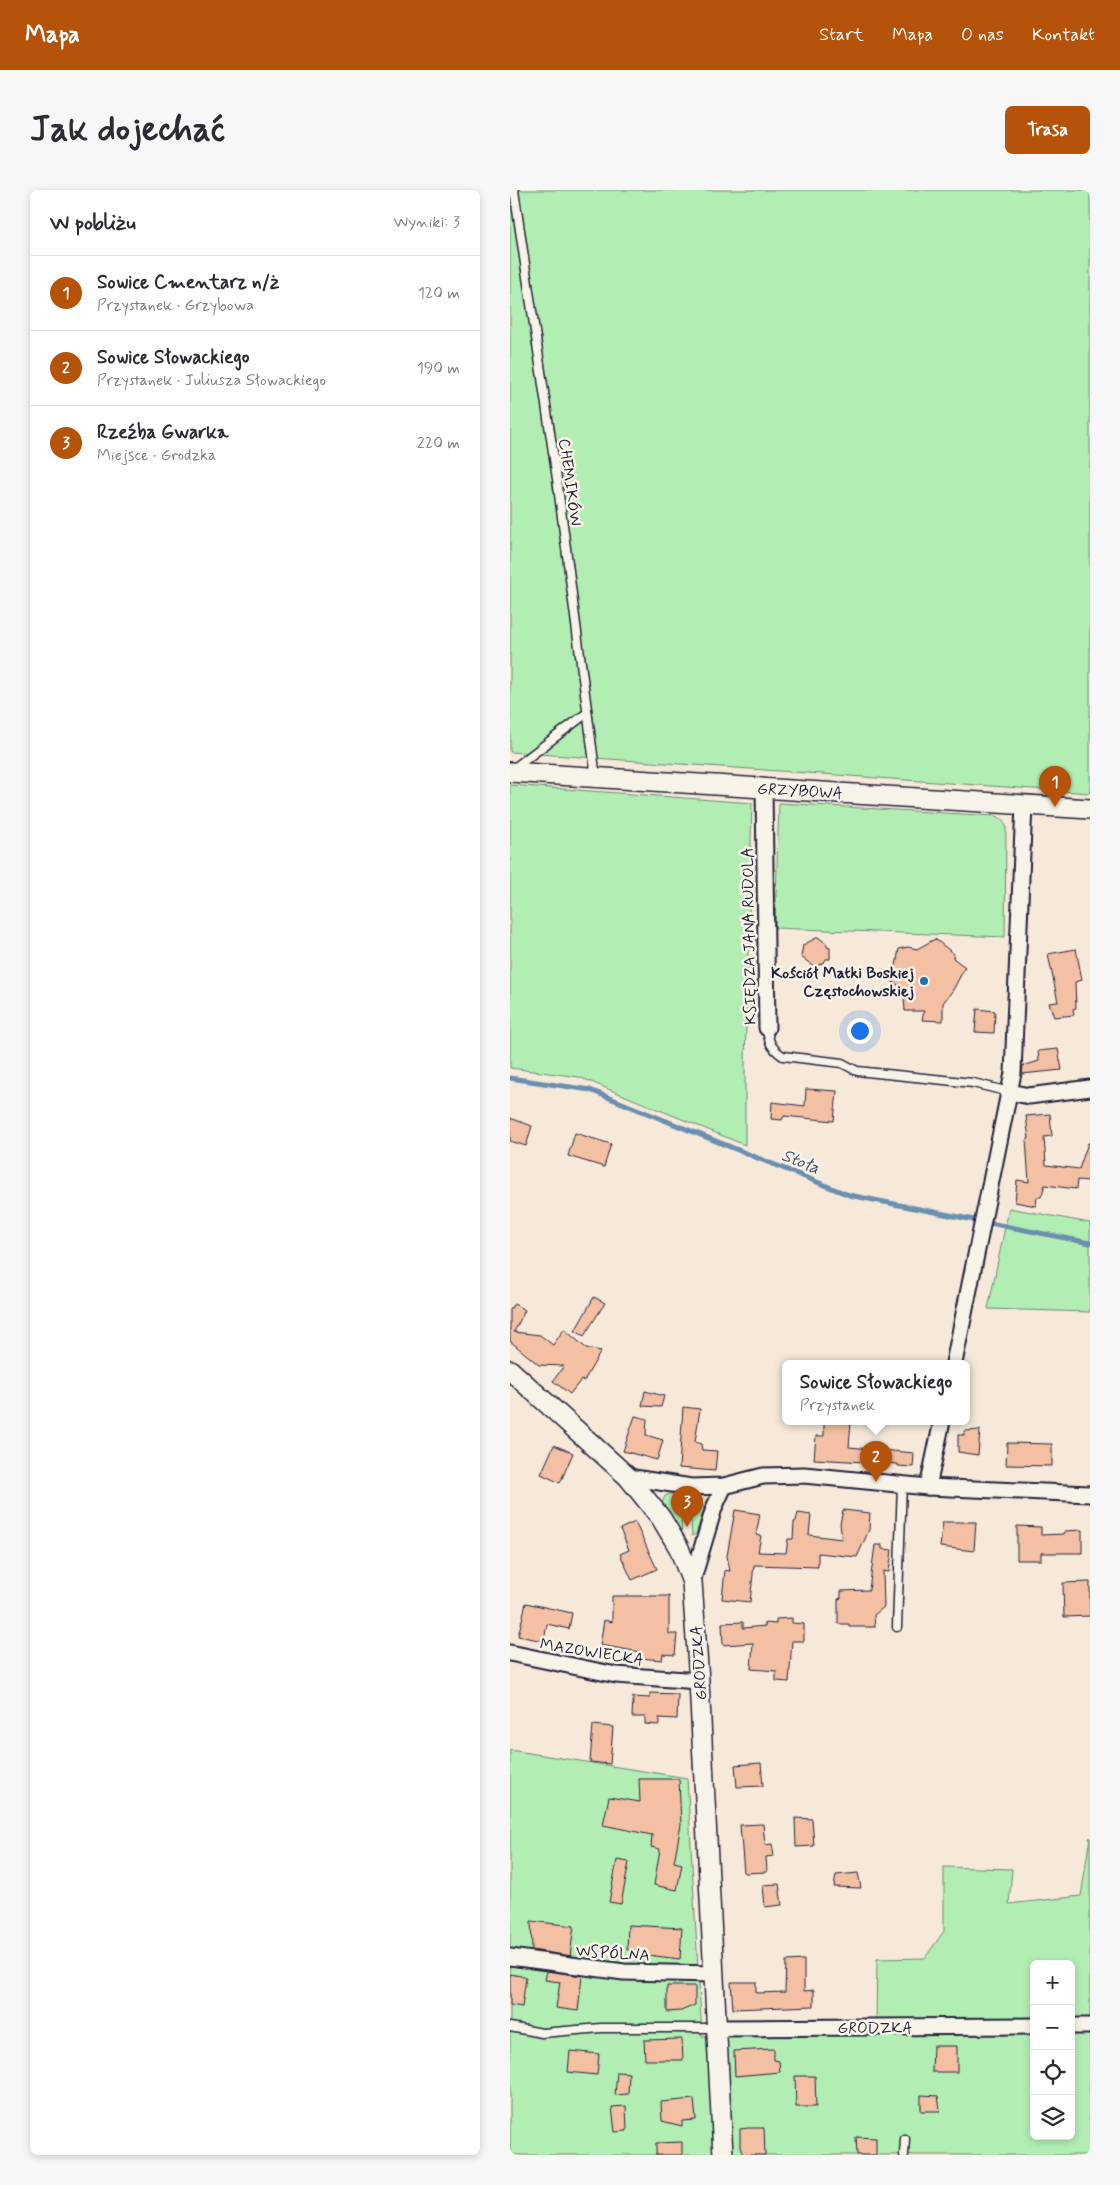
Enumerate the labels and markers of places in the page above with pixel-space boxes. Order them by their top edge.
pin: 1 [1039,766,1071,807]
place label: Kościół Matki Boskiej Częstochowskiej [771,963,914,1002]
marker: Kościół Matki Boskiej Częstochowskiej [918,975,930,987]
pin: 2 [860,1441,892,1482]
pin: 3 [671,1486,703,1527]

